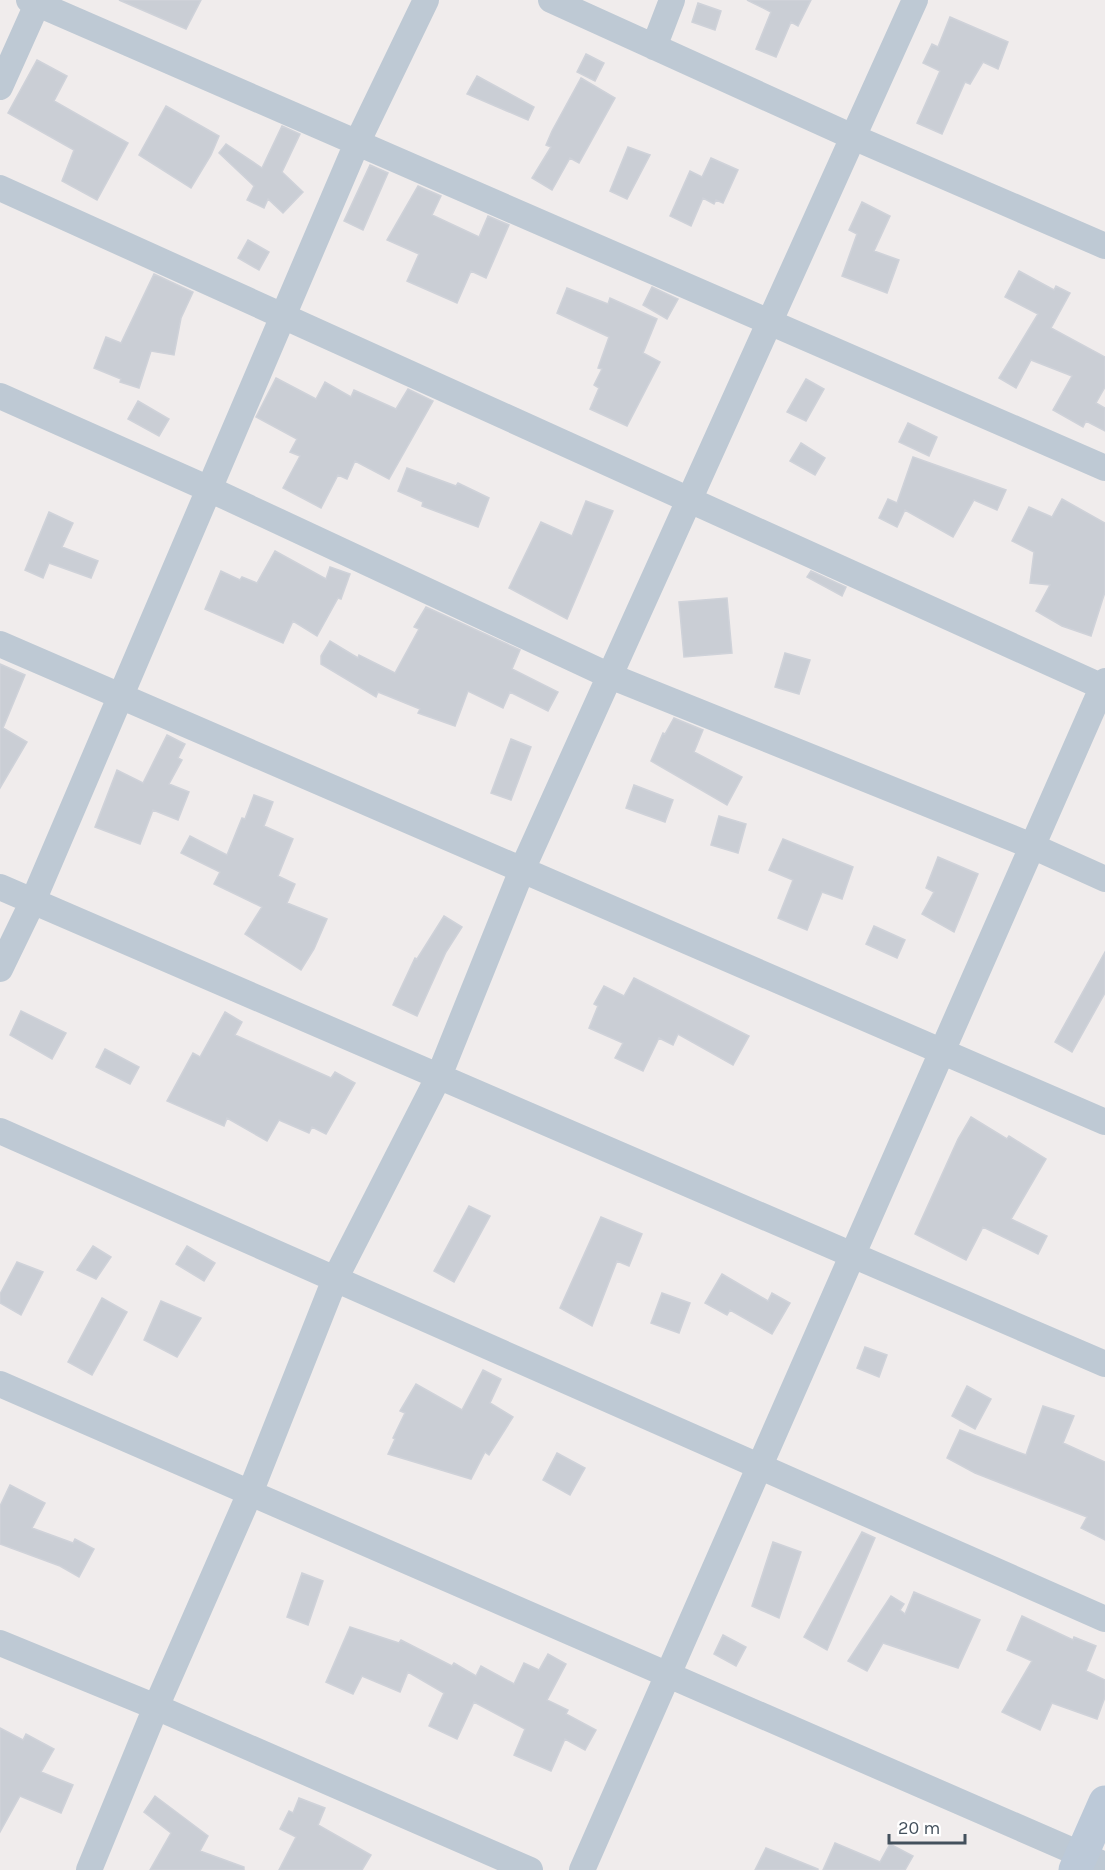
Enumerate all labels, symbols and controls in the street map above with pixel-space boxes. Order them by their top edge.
scale bar [889,1807,966,1845]
text: 20 m [898,1817,940,1839]

